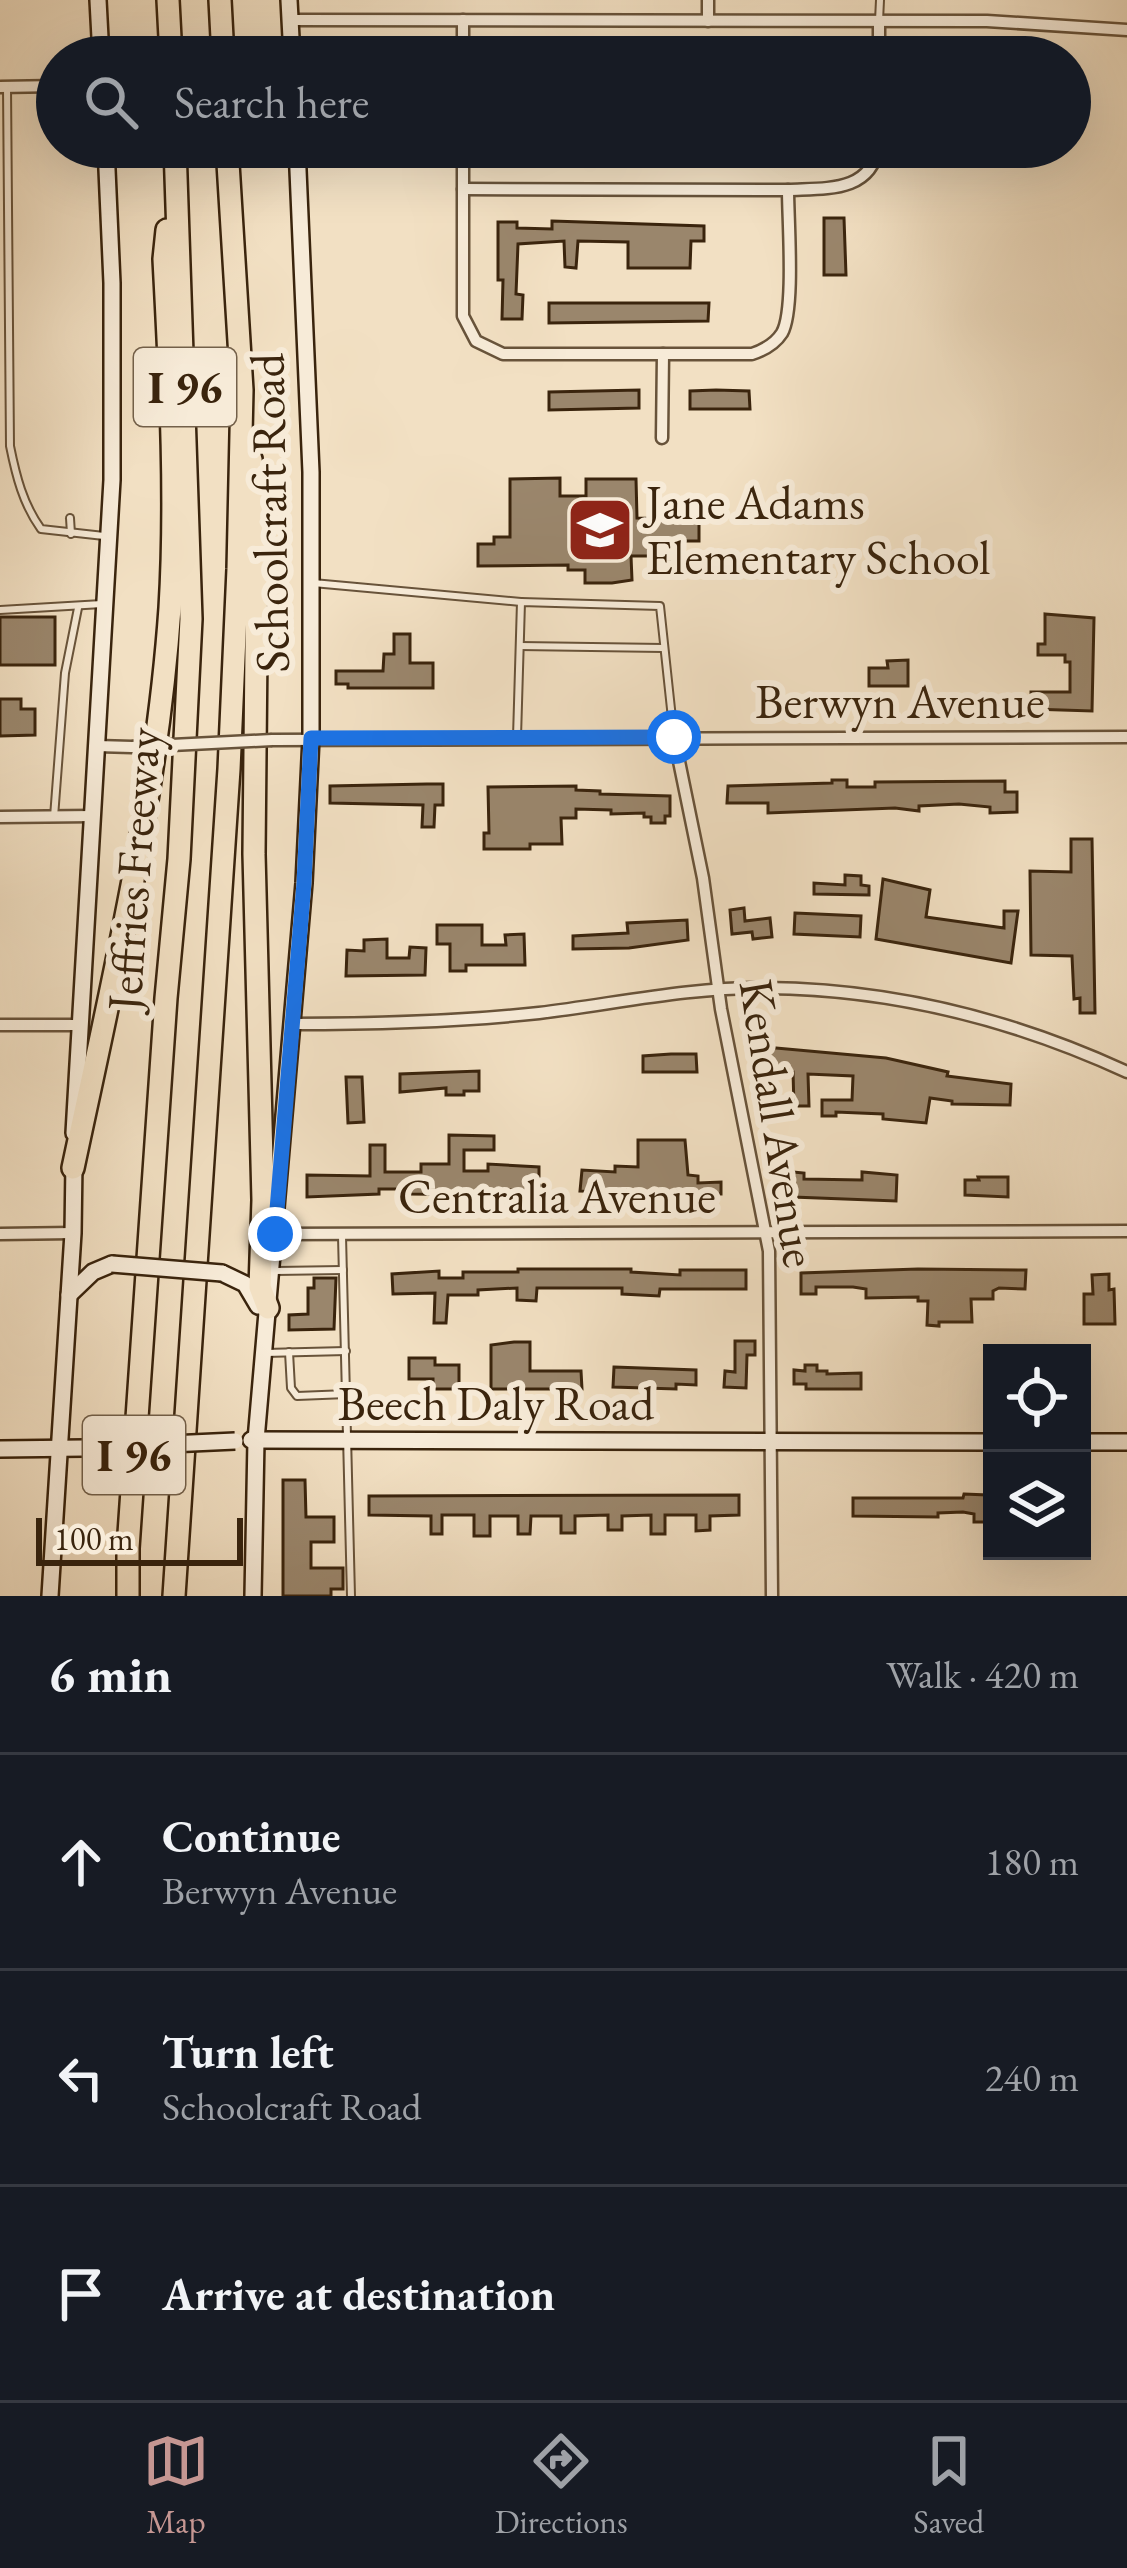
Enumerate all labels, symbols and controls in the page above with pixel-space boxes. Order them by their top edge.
search box [36,36,1091,168]
icon: search [78,69,144,135]
text: Search here [174,73,369,131]
road number: I 96 [134,348,236,426]
street label: Schoolcraft Road [235,352,303,673]
place label: Jane Adams Elementary School [642,471,991,588]
school or university icon: Jane Adams Elementary School [565,495,635,565]
street label: Berwyn Avenue [755,670,1045,732]
route start [647,710,701,764]
street label: Jeffries Freeway [92,724,174,1017]
street label: Kendall Avenue [726,975,832,1271]
street label: Centralia Avenue [398,1165,716,1227]
route end [248,1207,302,1261]
map controls [983,1344,1091,1560]
button: locate [983,1344,1091,1452]
street label: Beech Daly Road [338,1372,655,1434]
road number: I 96 [83,1416,185,1494]
button: layers [983,1452,1091,1560]
scale bar [36,1512,243,1565]
text: 100 m [54,1517,134,1560]
text: 6 min [48,1641,172,1707]
text: Walk · 420 m [886,1649,1079,1700]
text: Continue [162,1807,340,1865]
icon: ahead [48,1829,114,1895]
text: 180 m [985,1836,1079,1887]
text: Berwyn Avenue [162,1865,397,1916]
text: Turn left [162,2023,334,2081]
icon: left [48,2045,114,2111]
text: 240 m [985,2052,1079,2103]
text: Schoolcraft Road [162,2081,421,2132]
icon: arrive [48,2261,114,2327]
text: Arrive at destination [162,2265,555,2323]
tab: Map [143,2428,209,2543]
tab: Directions [495,2428,628,2543]
tab: Saved [913,2428,984,2543]

